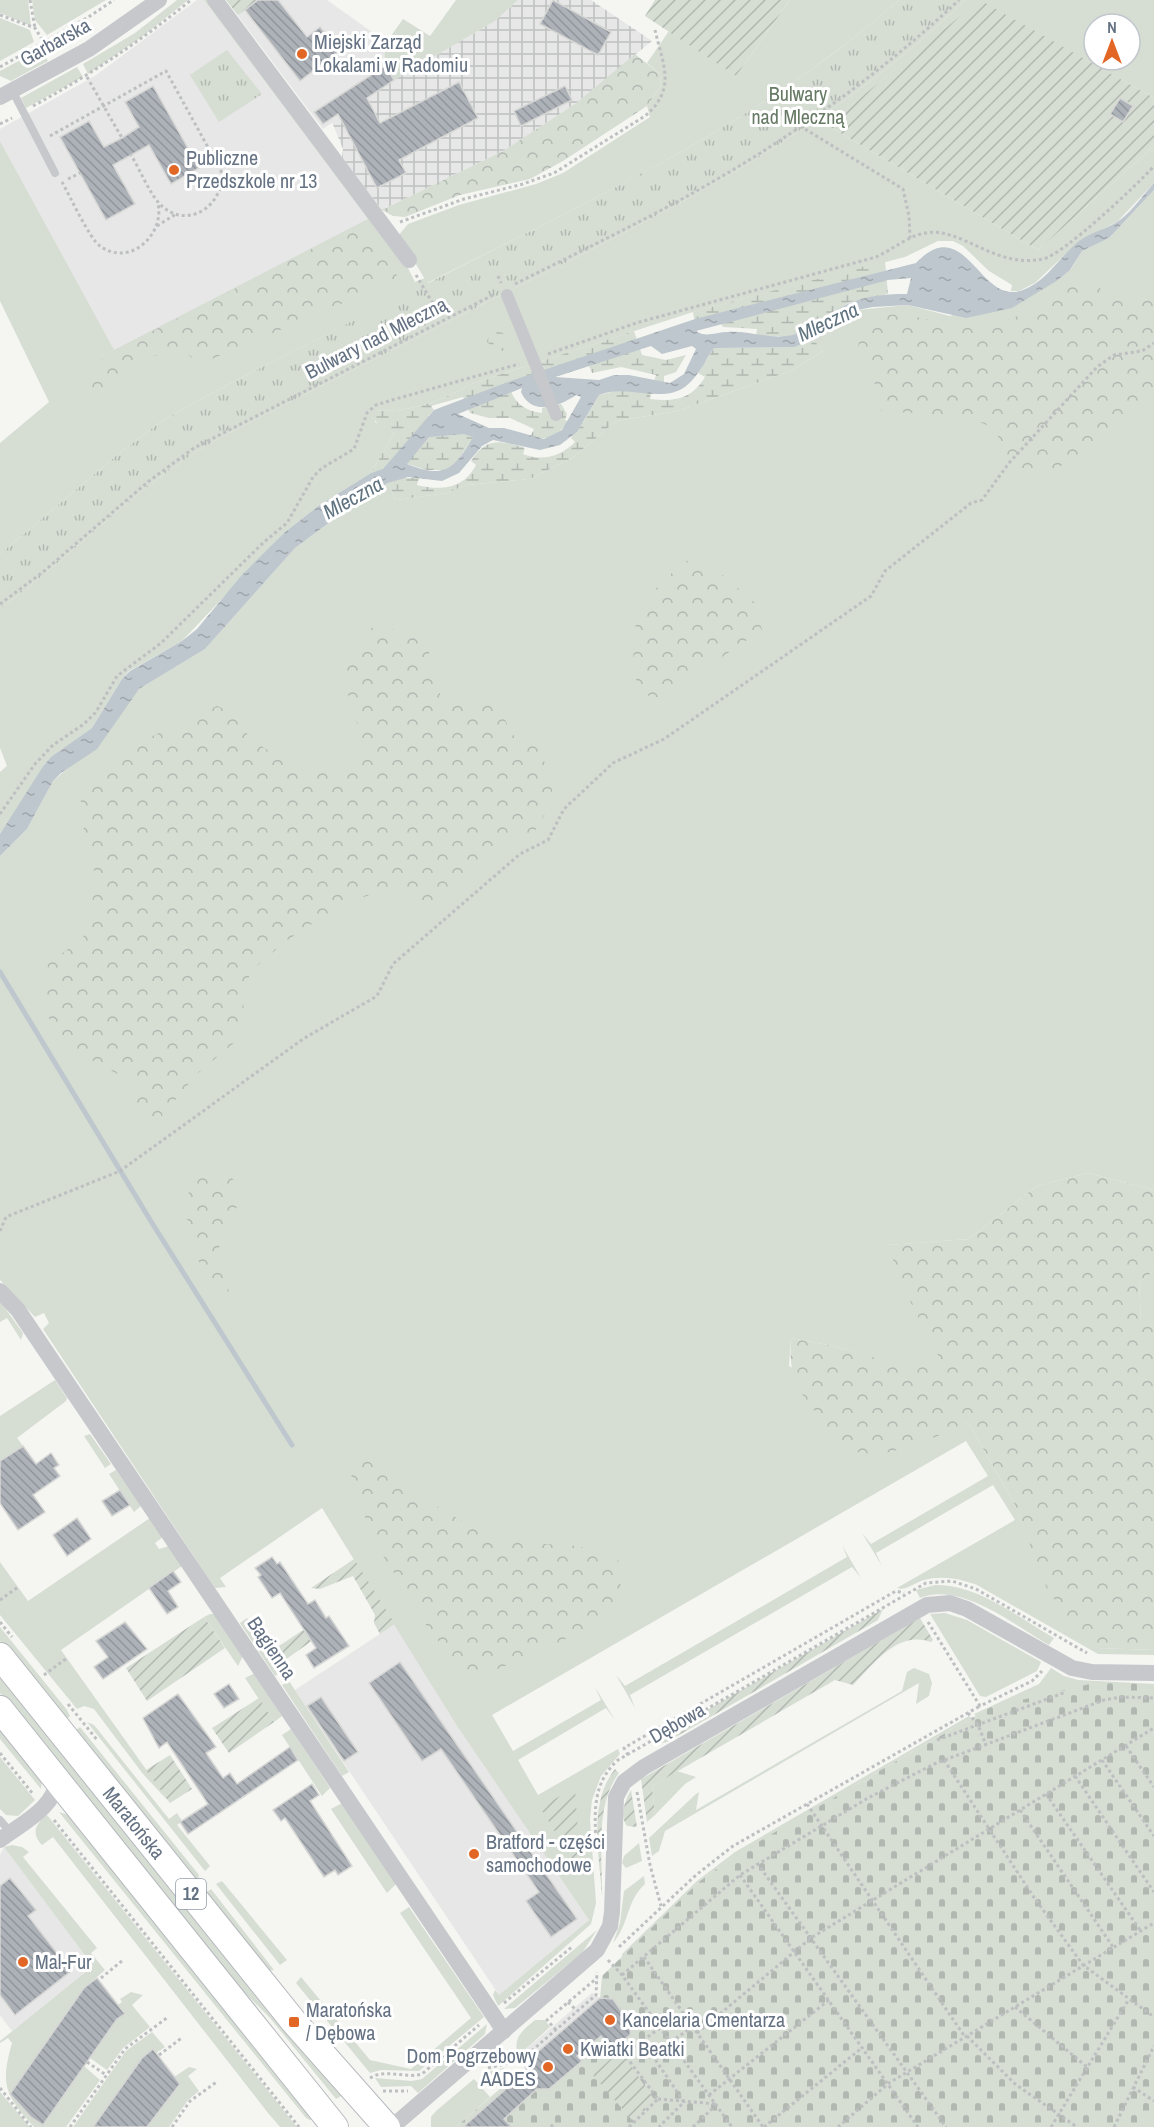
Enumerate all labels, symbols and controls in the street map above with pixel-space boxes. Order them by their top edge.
street label: Garbarska [15,11,95,72]
north arrow [1082,12,1142,72]
text: N [1107,16,1117,38]
place label: Miejski Zarząd Lokalami w Radomiu [314,28,468,78]
marker: Miejski Zarząd Lokalami w Radomiu [295,47,309,61]
park label: Bulwary nad Mleczną [752,80,845,130]
place label: Publiczne Przedszkole nr 13 [186,144,317,194]
marker: Publiczne Przedszkole nr 13 [167,163,181,177]
street label: Bulwary nad Mleczną [300,290,452,385]
water label: Mleczna [793,295,863,348]
water label: Mleczna [318,469,388,526]
street label: Bagienna [242,1611,303,1684]
street label: Dębowa [644,1696,710,1749]
street label: Maratońska [97,1781,172,1864]
place label: Bratford - części samochodowe [486,1828,605,1878]
marker: Bratford - części samochodowe [467,1847,481,1861]
road number: 12 [176,1879,206,1909]
place label: Mal-Fur [35,1948,92,1975]
marker: Mal-Fur [16,1955,30,1969]
place label: Maratońska / Dębowa [306,1996,392,2046]
place label: Kancelaria Cmentarza [622,2006,785,2033]
marker: Kancelaria Cmentarza [603,2013,617,2027]
marker: Maratońska / Dębowa [287,2015,301,2029]
place label: Kwiatki Beatki [580,2035,685,2062]
place label: Dom Pogrzebowy AADES [407,2042,537,2092]
marker: Kwiatki Beatki [561,2042,575,2056]
marker: Dom Pogrzebowy AADES [541,2060,555,2074]

